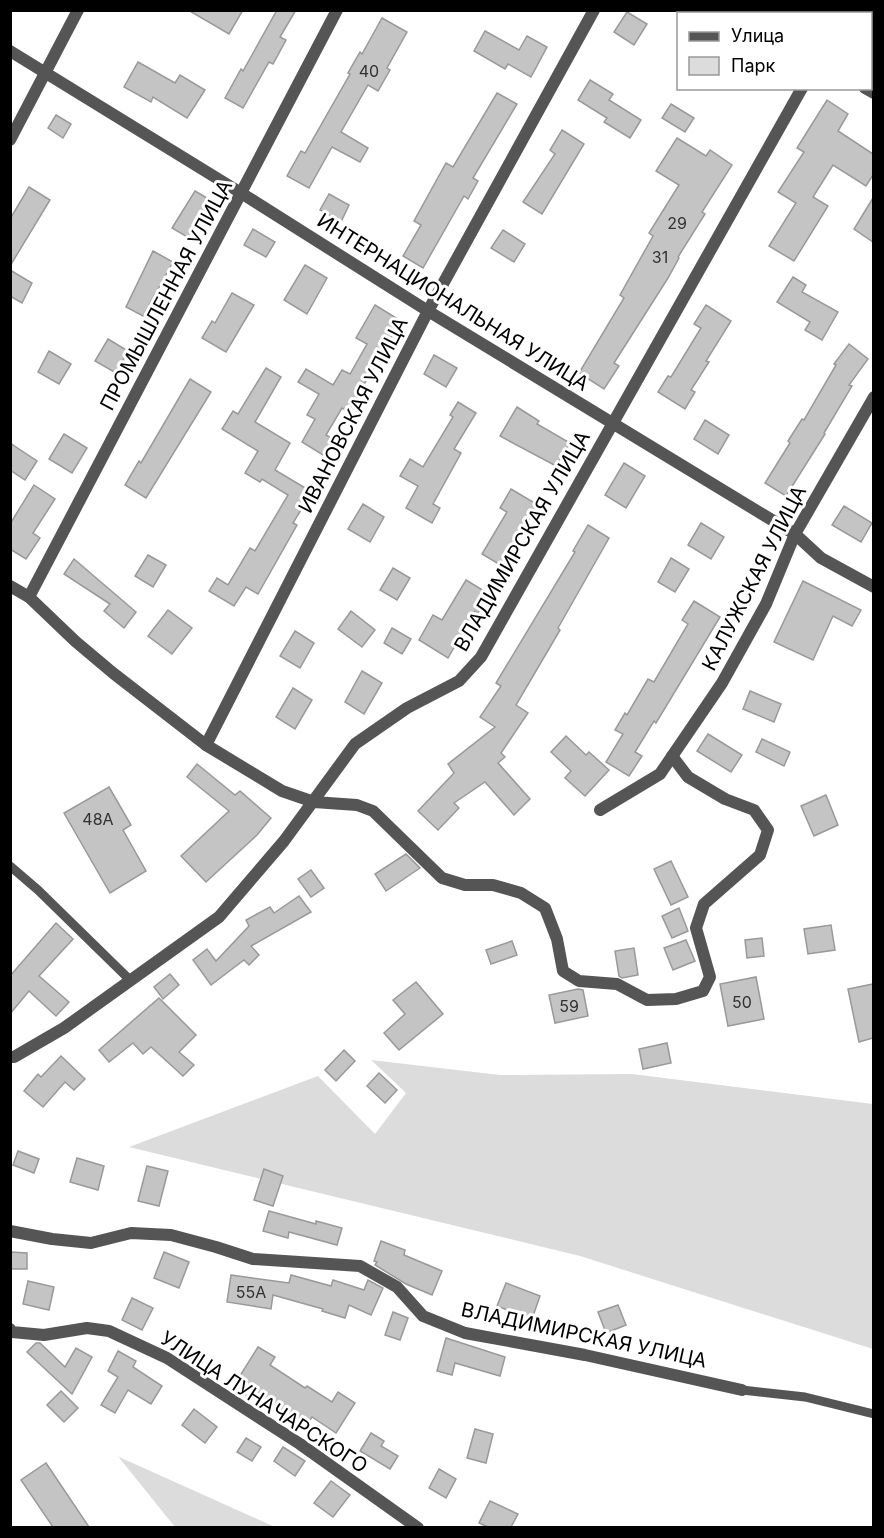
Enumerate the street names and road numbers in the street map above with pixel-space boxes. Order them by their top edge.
street label: ПРОМЫШЛЕННАЯ УЛИЦА [95,175,237,414]
street label: ИНТЕРНАЦИОНАЛЬНАЯ УЛИЦА [313,208,593,396]
street label: ИВАНОВСКАЯ УЛИЦА [293,313,413,517]
street label: ВЛАДИМИРСКАЯ УЛИЦА [449,426,595,655]
street label: КАЛУЖСКАЯ УЛИЦА [697,481,811,675]
street label: ВЛАДИМИРСКАЯ УЛИЦА [459,1297,709,1373]
street label: УЛИЦА ЛУНАЧАРСКОГО [156,1326,372,1478]

